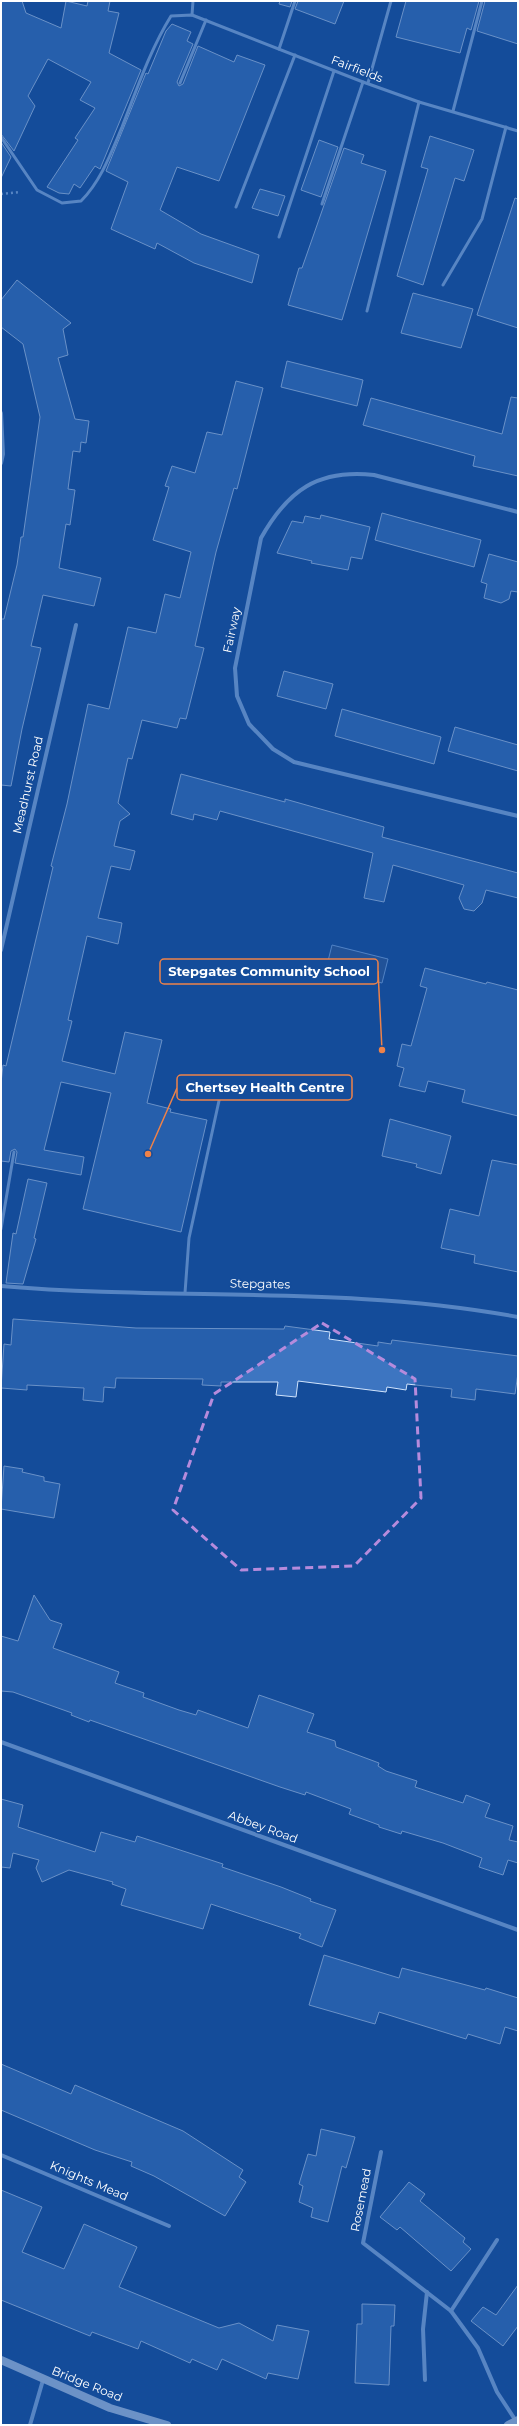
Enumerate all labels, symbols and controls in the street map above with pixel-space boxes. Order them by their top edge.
street label: Fairfields [329,52,385,85]
street label: Fairway [219,605,244,654]
street label: Meadhurst Road [9,734,46,835]
callout: Stepgates Community School [160,959,378,984]
text: Stepgates Community School [168,963,370,979]
callout: Chertsey Health Centre [177,1075,352,1100]
text: Chertsey Health Centre [185,1079,345,1095]
street label: Stepgates [230,1275,291,1292]
street label: Abbey Road [226,1807,300,1846]
street label: Knights Mead [48,2157,131,2204]
street label: Rosemead [347,2167,374,2233]
street label: Bridge Road [50,2363,125,2405]

